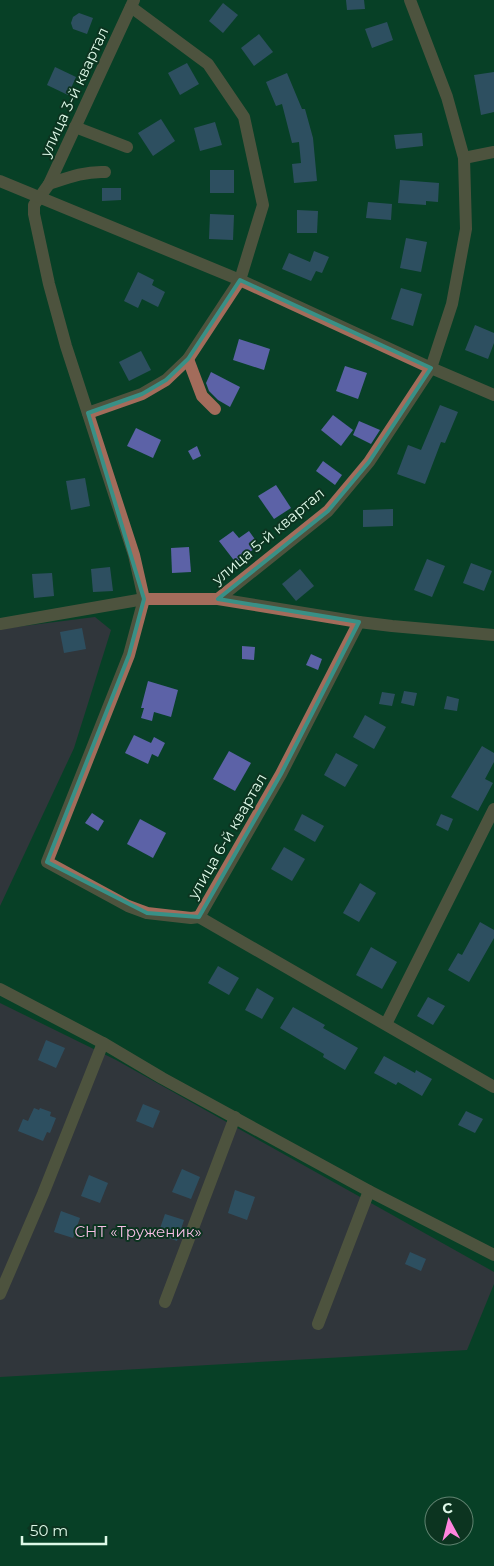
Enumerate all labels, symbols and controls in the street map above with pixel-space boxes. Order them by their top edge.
street label: улица 3-й квартал [35,24,112,161]
street label: улица 5-й квартал [207,483,328,589]
street label: улица 6-й квартал [183,770,271,903]
park label: СНТ «Труженик» [74,1222,202,1241]
north arrow [424,1496,474,1546]
text: С [441,1499,454,1518]
scale bar [22,1514,106,1546]
text: 50 m [30,1521,68,1540]

